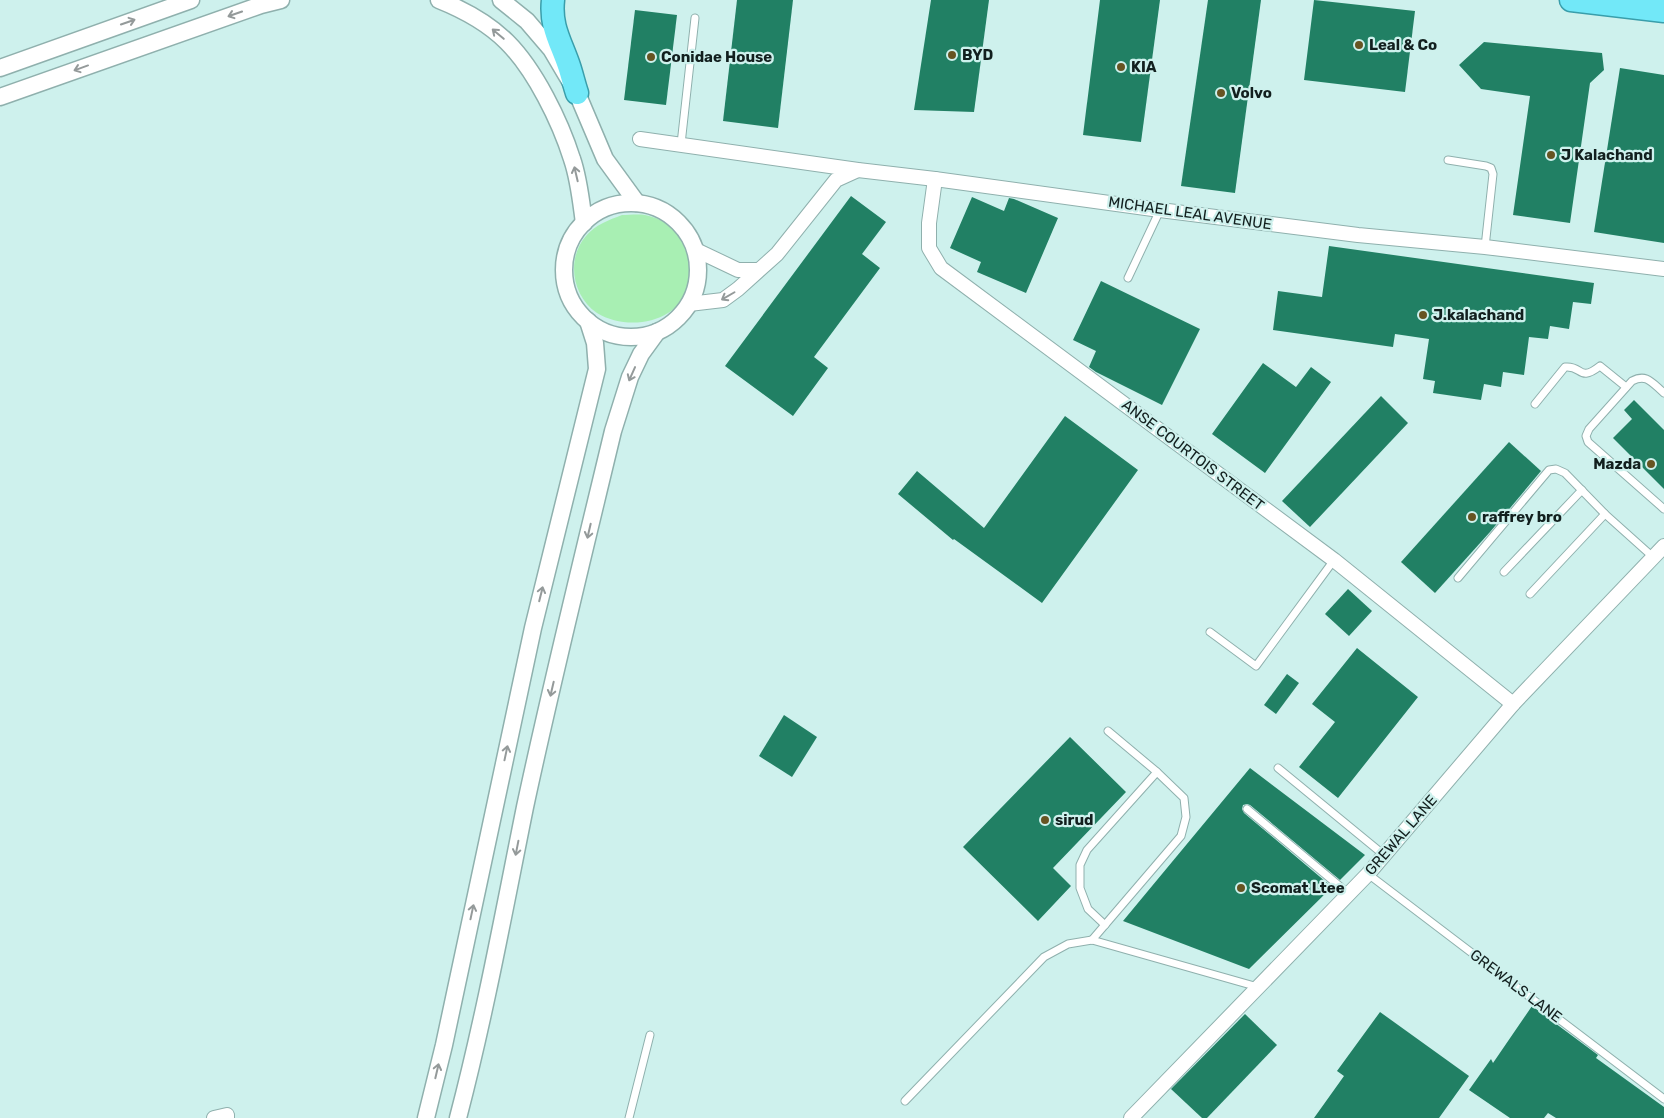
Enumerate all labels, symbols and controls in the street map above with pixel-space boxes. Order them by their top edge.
one-way arrow [227,10,243,19]
one-way arrow [120,17,136,26]
one-way arrow [492,29,505,40]
place label: Leal & Co [1369,36,1437,54]
marker: Leal & Co [1353,39,1365,51]
place label: BYD [962,46,993,64]
place label: Conidae House [661,48,772,66]
marker: BYD [946,49,958,61]
marker: Conidae House [645,51,657,63]
place label: KIA [1131,58,1157,76]
marker: KIA [1115,61,1127,73]
one-way arrow [74,64,90,73]
place label: Volvo [1231,84,1272,102]
marker: Volvo [1215,87,1227,99]
place label: J Kalachand [1561,146,1653,164]
marker: J Kalachand [1545,149,1557,161]
one-way arrow [571,167,580,183]
street label: MICHAEL LEAL AVENUE [1107,193,1273,233]
one-way arrow [721,291,735,301]
place label: J.kalachand [1433,306,1524,324]
marker: J.kalachand [1417,309,1429,321]
one-way arrow [626,366,636,381]
street label: ANSE COURTOIS STREET [1118,396,1268,515]
place label: Mazda [1593,455,1641,473]
marker: Mazda [1645,458,1657,470]
place label: raffrey bro [1482,508,1562,526]
marker: raffrey bro [1466,511,1478,523]
one-way arrow [584,522,593,538]
one-way arrow [537,587,546,603]
one-way arrow [547,680,556,696]
one-way arrow [502,745,511,761]
street label: GREWAL LANE [1361,791,1441,879]
place label: sirud [1055,811,1093,829]
marker: sirud [1039,814,1051,826]
one-way arrow [512,839,522,855]
place label: Scomat Ltee [1251,879,1345,897]
marker: Scomat Ltee [1235,882,1247,894]
one-way arrow [468,904,477,920]
street label: GREWALS LANE [1467,946,1565,1026]
one-way arrow [433,1063,442,1079]

